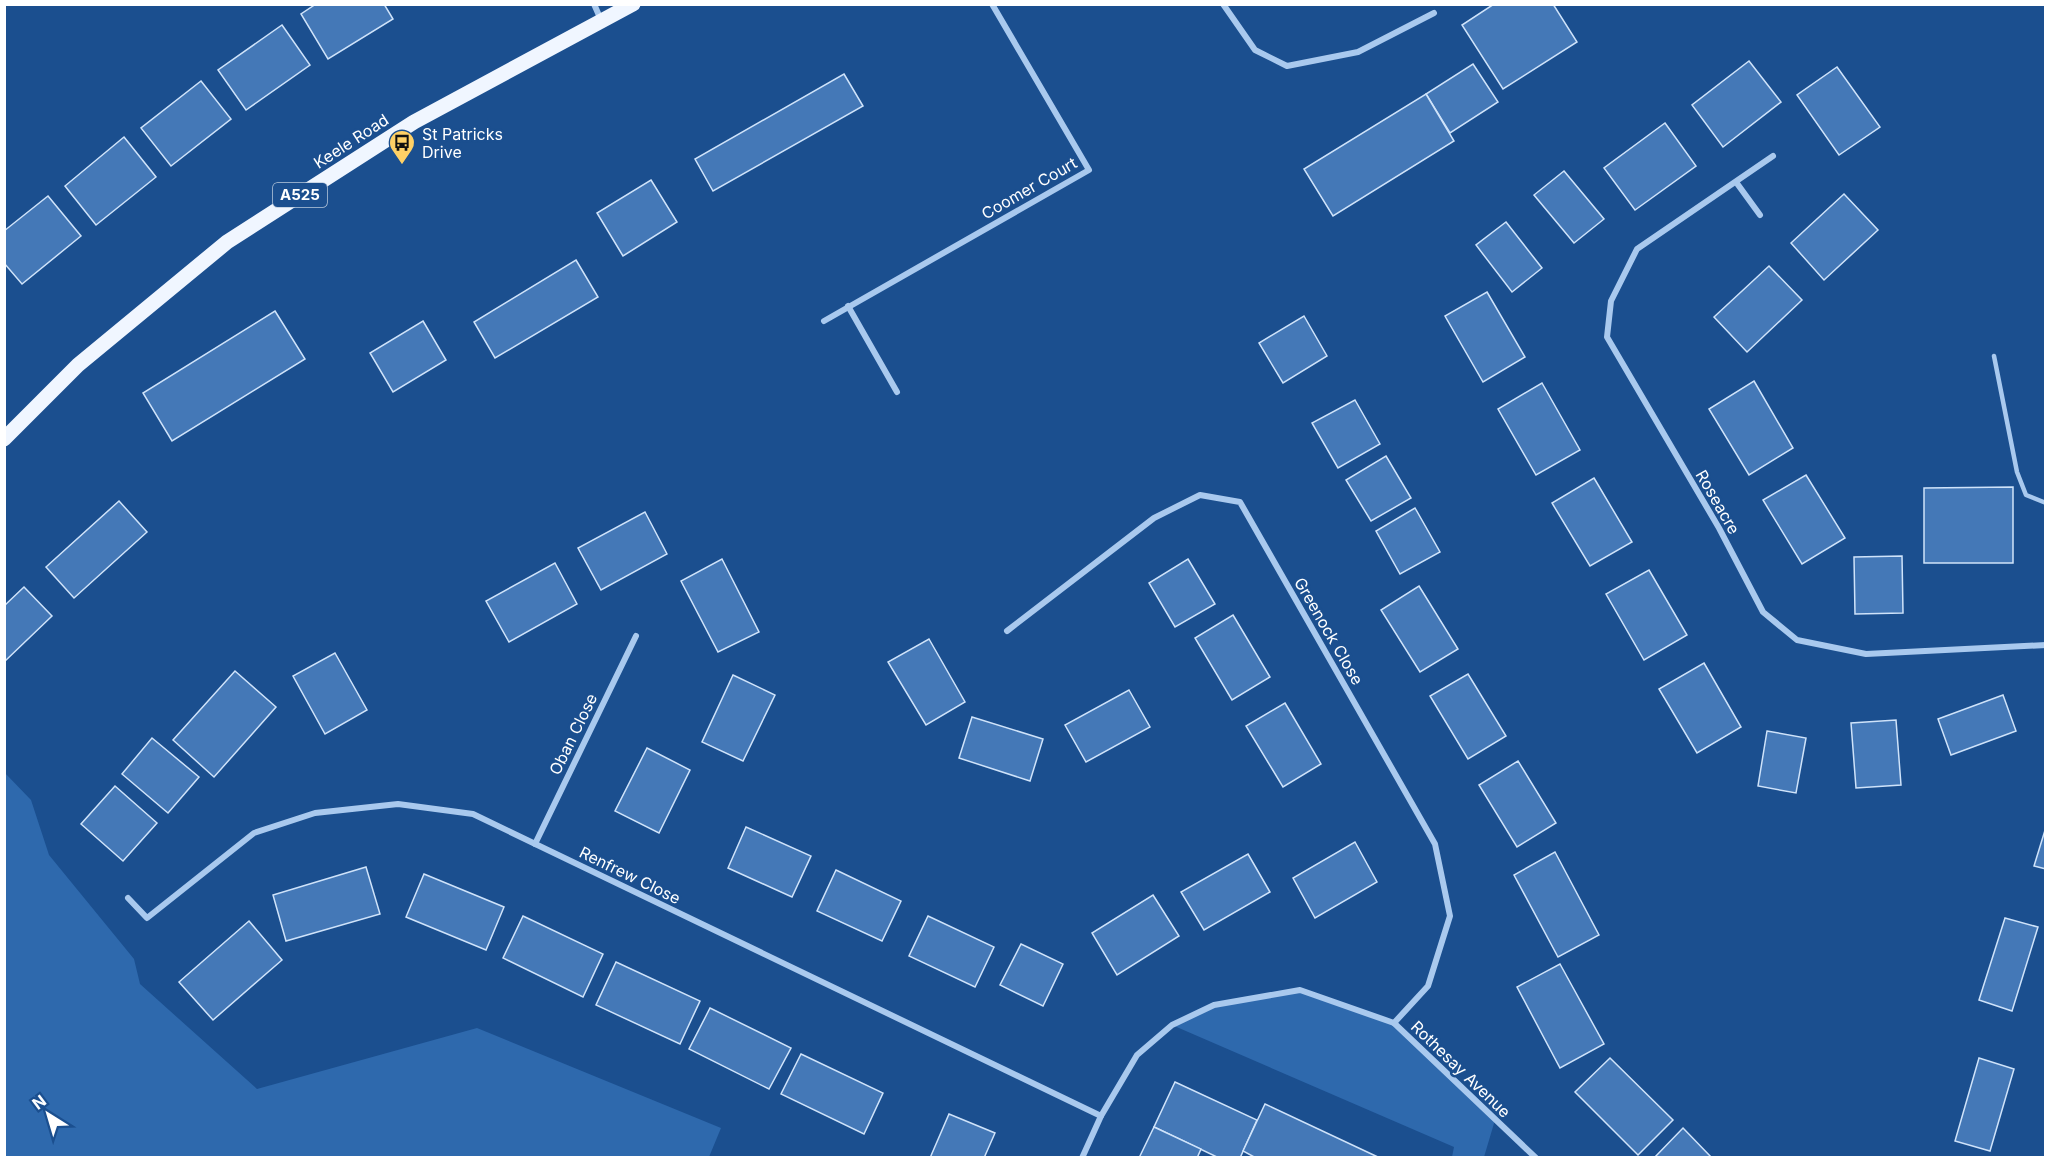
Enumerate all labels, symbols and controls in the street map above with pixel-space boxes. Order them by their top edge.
street label: Keele Road [310,109,392,173]
place label: St Patricks Drive [422,124,503,162]
bus stop icon: St Patricks Drive [387,128,417,166]
street label: Coomer Court [978,153,1080,223]
road number: A525 [273,183,327,207]
street label: Roseacre [1692,466,1744,538]
street label: Greenock Close [1290,574,1368,688]
street label: Oban Close [545,690,601,778]
street label: Renfrew Close [576,842,684,908]
street label: Rothesay Avenue [1407,1016,1515,1122]
north arrow [18,1084,78,1144]
text: N [28,1090,50,1114]

